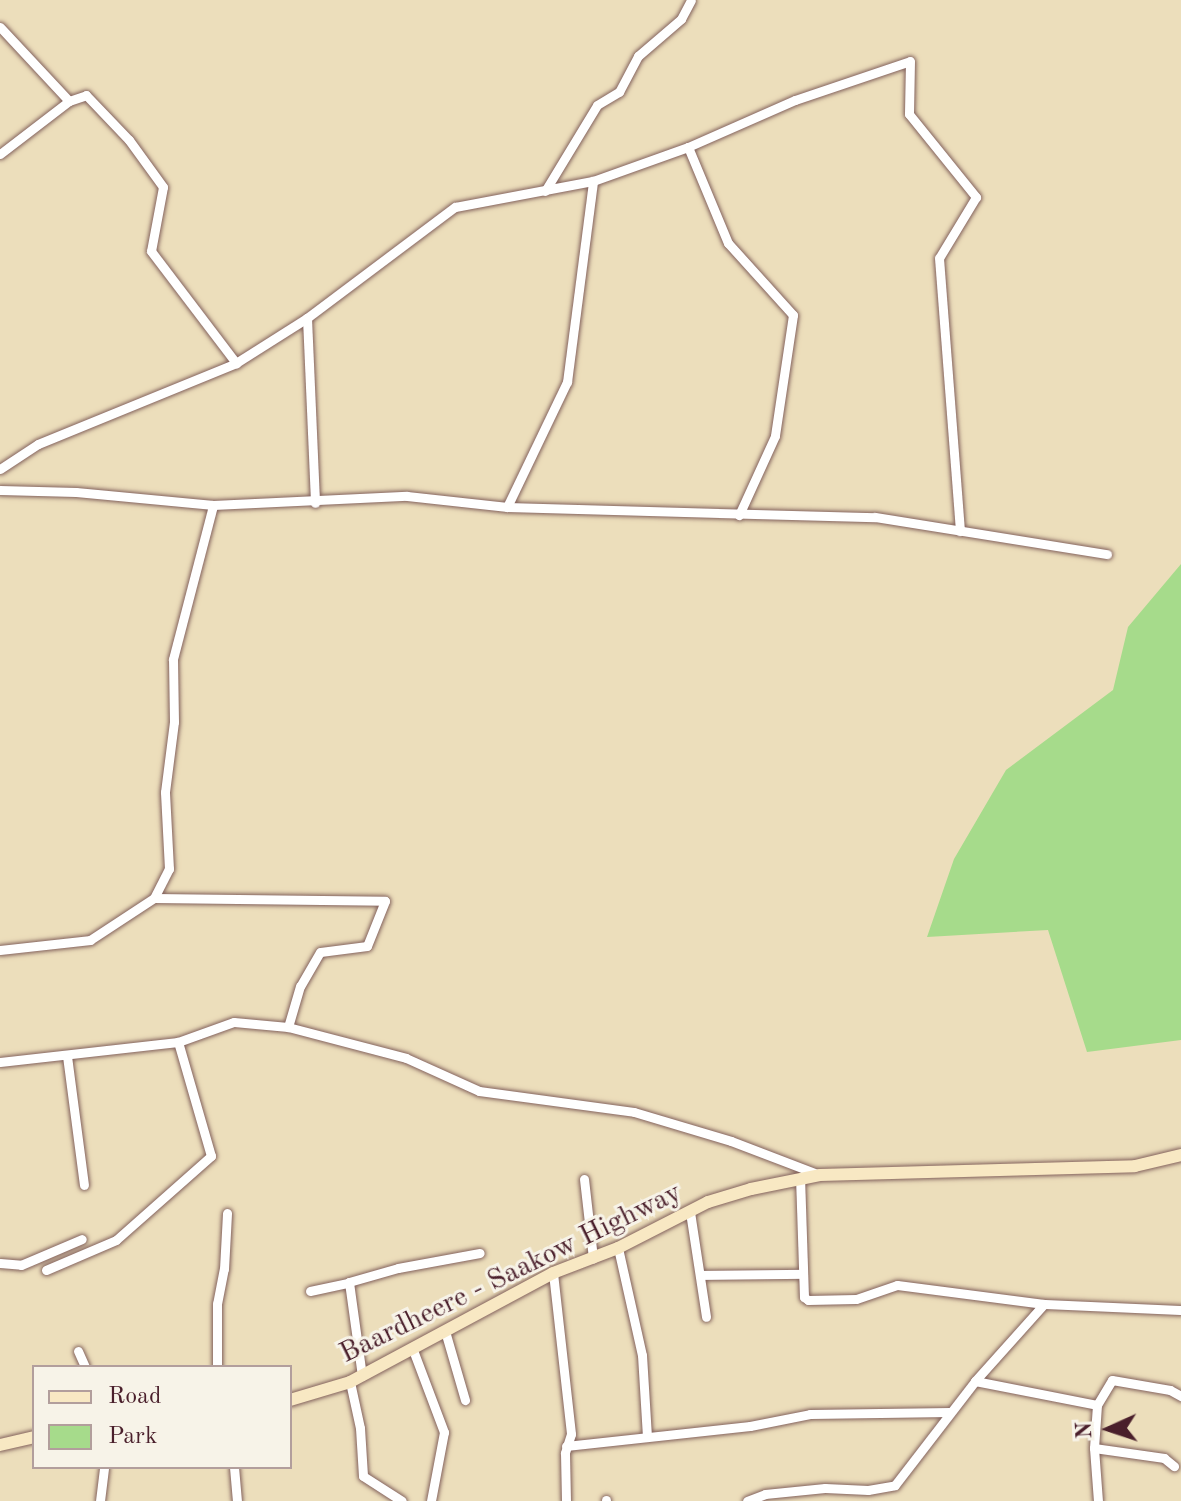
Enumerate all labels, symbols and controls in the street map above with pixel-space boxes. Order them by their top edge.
street label: Baardheere - Saakow Highway [335,1176,687,1372]
legend [32,1365,292,1469]
text: Road [108,1385,161,1409]
north arrow [1069,1389,1149,1469]
text: N [1074,1421,1096,1439]
text: Park [108,1425,157,1449]

